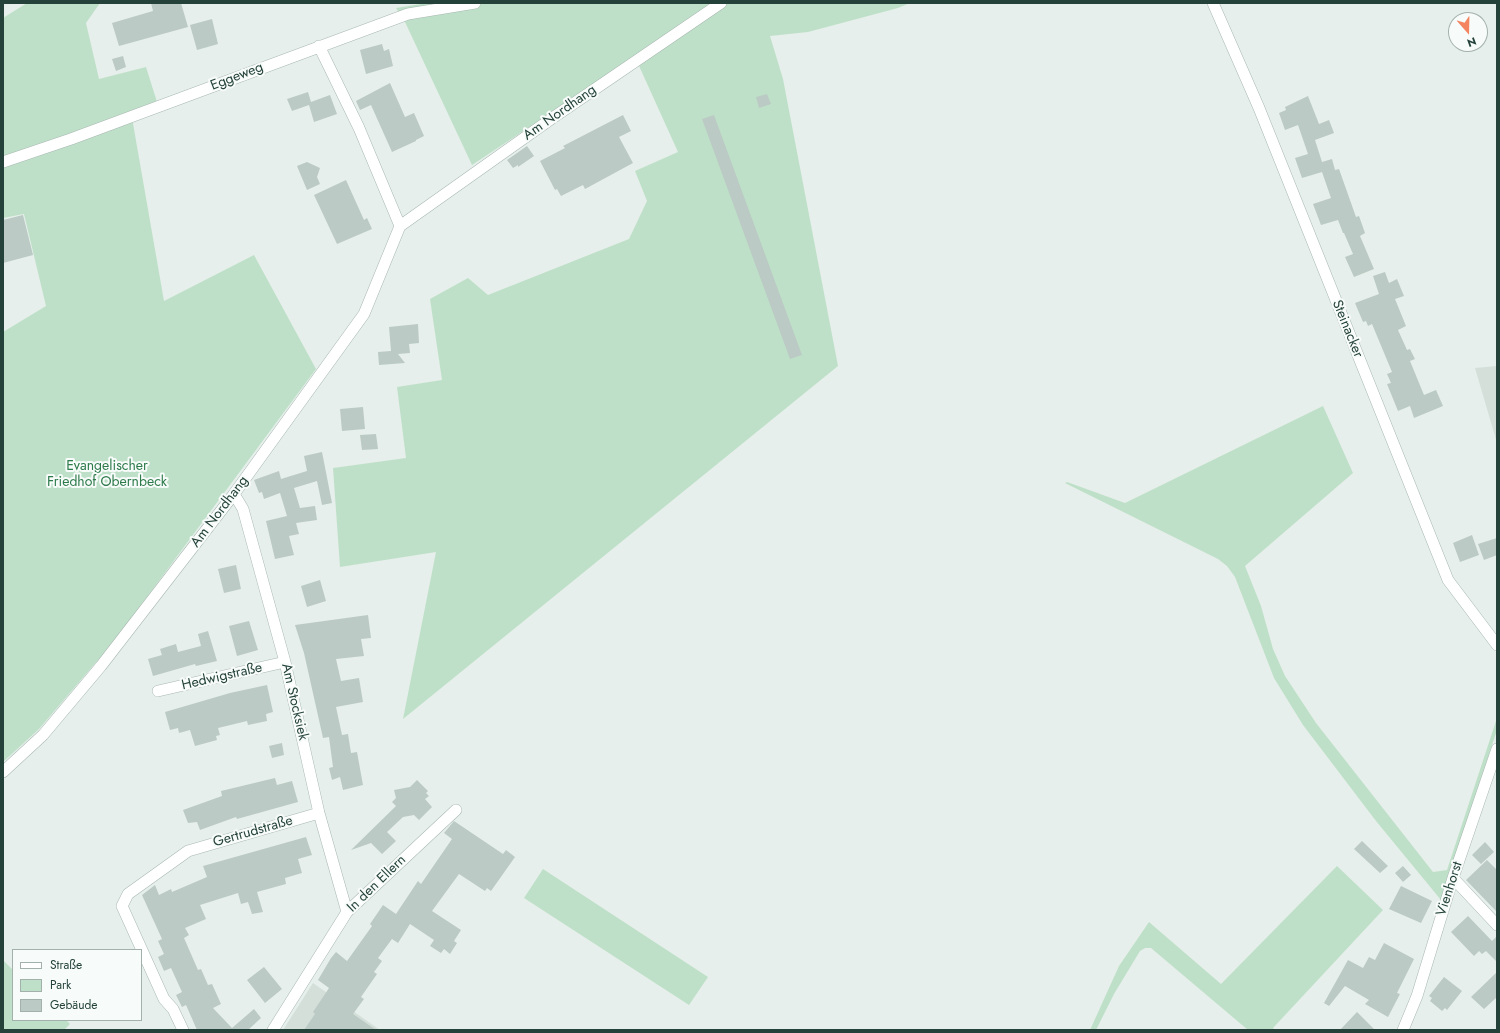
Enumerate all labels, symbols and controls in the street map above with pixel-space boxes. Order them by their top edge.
north arrow [1448,12,1488,52]
text: N [1465,33,1479,51]
street label: Eggeweg [208,59,266,95]
street label: Am Nordhang [520,82,600,144]
street label: Steinacker [1328,298,1366,360]
park label: Evangelischer Friedhof Obernbeck [47,459,167,492]
street label: Am Nordhang [188,473,252,551]
street label: Hedwigstraße [180,660,264,694]
street label: Am Stocksiek [277,662,311,742]
street label: Gertrudstraße [211,813,295,851]
street label: In den Ellern [344,852,410,916]
street label: Vienhorst [1433,860,1467,918]
legend [12,949,142,1021]
text: Straße [50,956,82,974]
text: Park [50,976,71,994]
text: Gebäude [50,996,97,1014]

